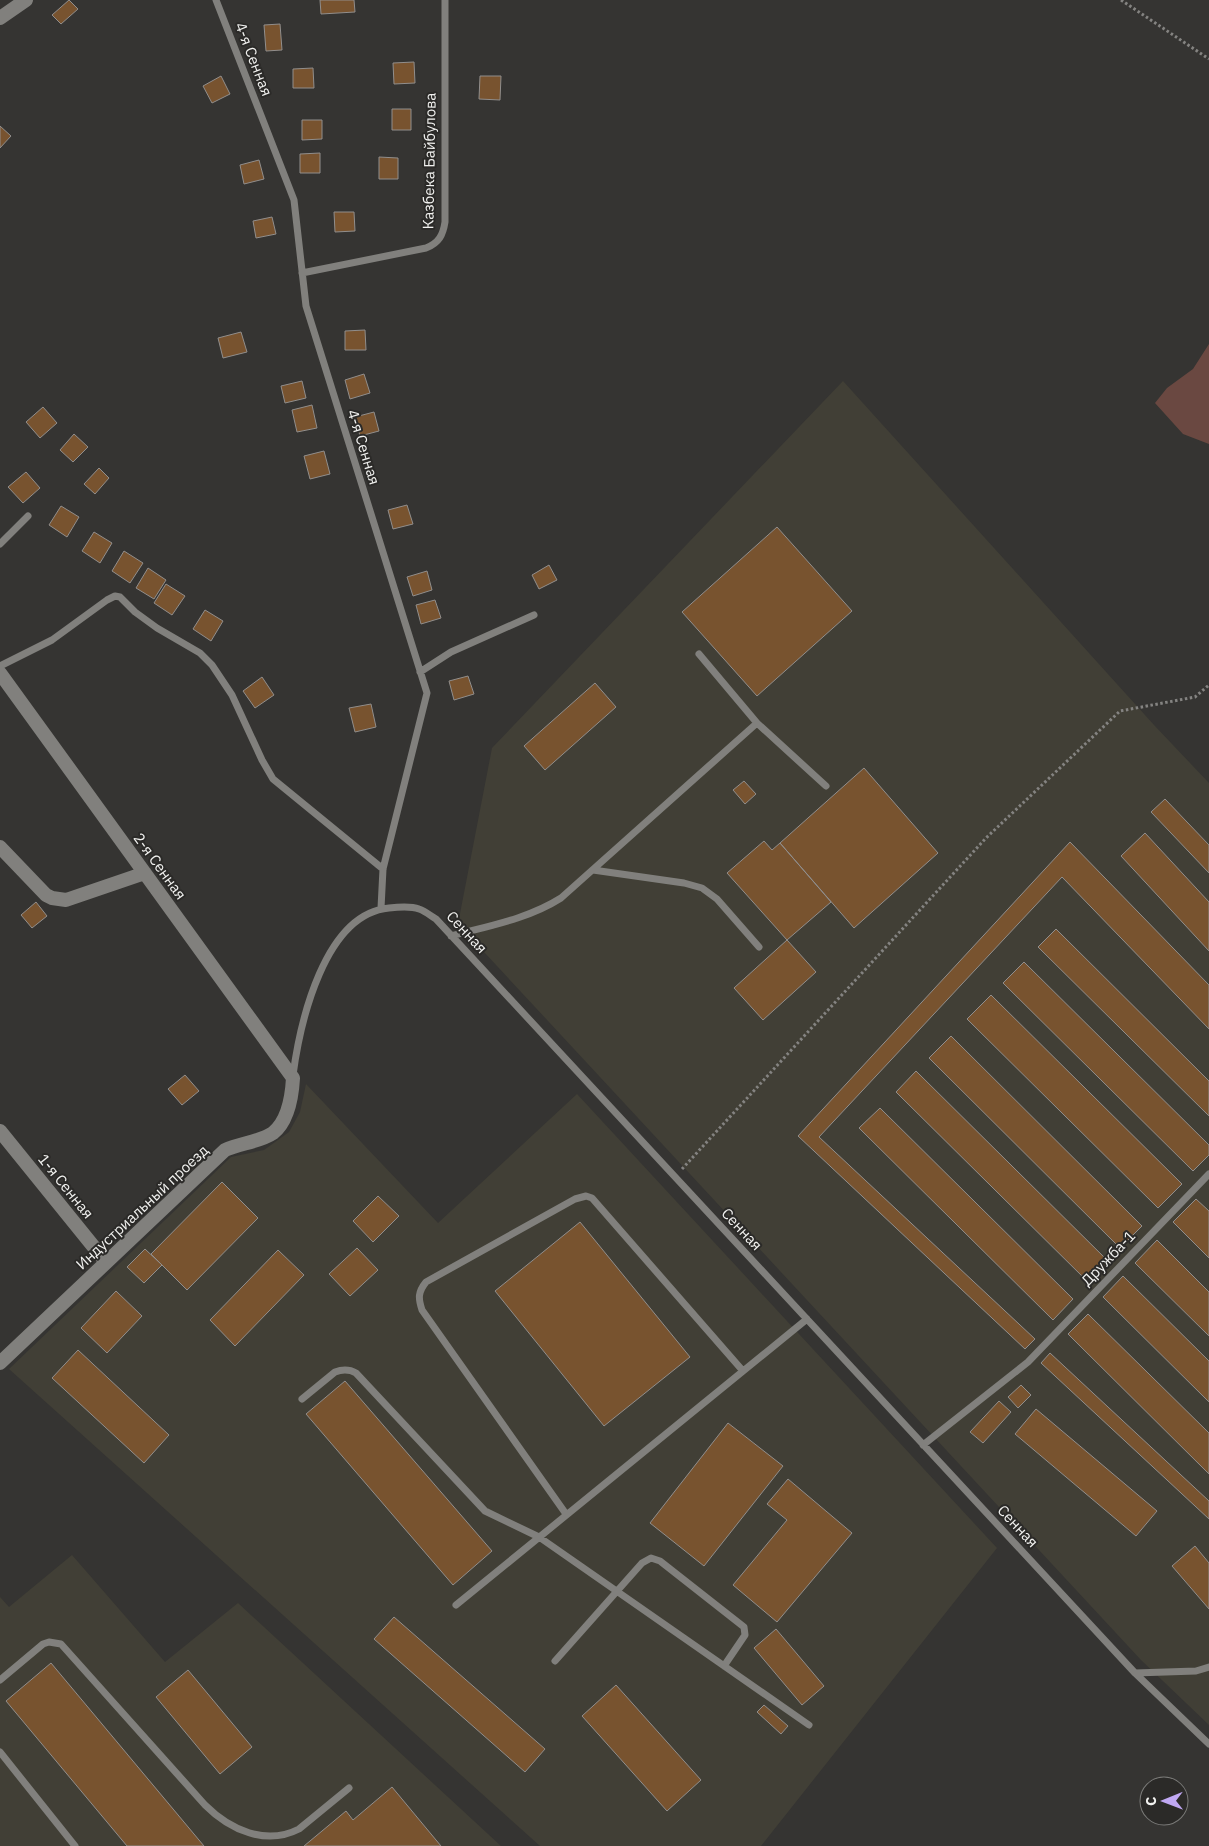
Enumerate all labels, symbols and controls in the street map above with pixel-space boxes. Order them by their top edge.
street label: 4-я Сенная [231,19,277,99]
street label: Казбека Байбулова [418,92,440,230]
street label: 4-я Сенная [344,407,384,487]
street label: 2-я Сенная [129,829,191,903]
street label: Сенная [443,907,491,957]
street label: Индустриальный проезд [72,1140,212,1274]
street label: 1-я Сенная [34,1150,98,1222]
street label: Сенная [718,1204,766,1254]
street label: Дружба-1 [1077,1226,1139,1290]
street label: Сенная [994,1501,1042,1551]
north arrow [1139,1776,1189,1826]
text: С [1142,1797,1160,1806]

